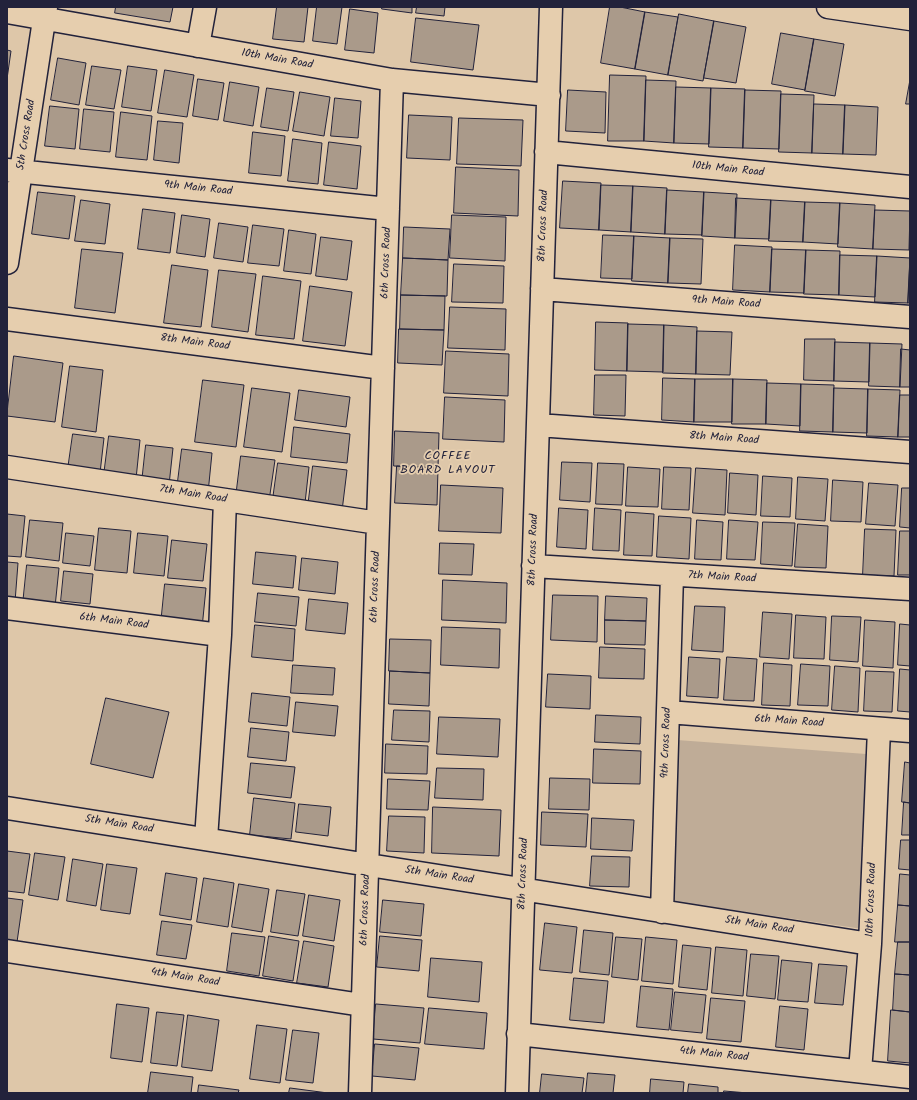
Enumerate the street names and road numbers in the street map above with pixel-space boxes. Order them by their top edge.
street label: 10th Main Road [240,47,314,73]
street label: 5th Cross Road [15,99,39,171]
street label: 10th Main Road [691,160,765,180]
street label: 9th Main Road [163,179,233,199]
street label: 8th Cross Road [536,190,552,262]
street label: 6th Cross Road [379,227,395,299]
street label: 9th Main Road [691,294,761,312]
street label: 8th Main Road [159,332,231,354]
street label: 8th Main Road [689,430,759,448]
street label: 7th Main Road [158,483,228,507]
street label: 8th Cross Road [526,514,542,586]
street label: 6th Cross Road [368,551,384,623]
street label: 7th Main Road [687,570,757,586]
street label: 6th Main Road [79,611,149,633]
street label: 9th Cross Road [659,707,675,779]
street label: 6th Main Road [754,713,824,731]
street label: 5th Main Road [84,813,154,837]
street label: 8th Cross Road [516,838,532,910]
street label: 10th Cross Road [864,863,880,937]
street label: 5th Main Road [404,864,474,888]
street label: 6th Cross Road [358,874,374,946]
street label: 5th Main Road [724,914,794,938]
street label: 4th Main Road [150,966,220,990]
street label: 4th Main Road [679,1045,749,1065]

